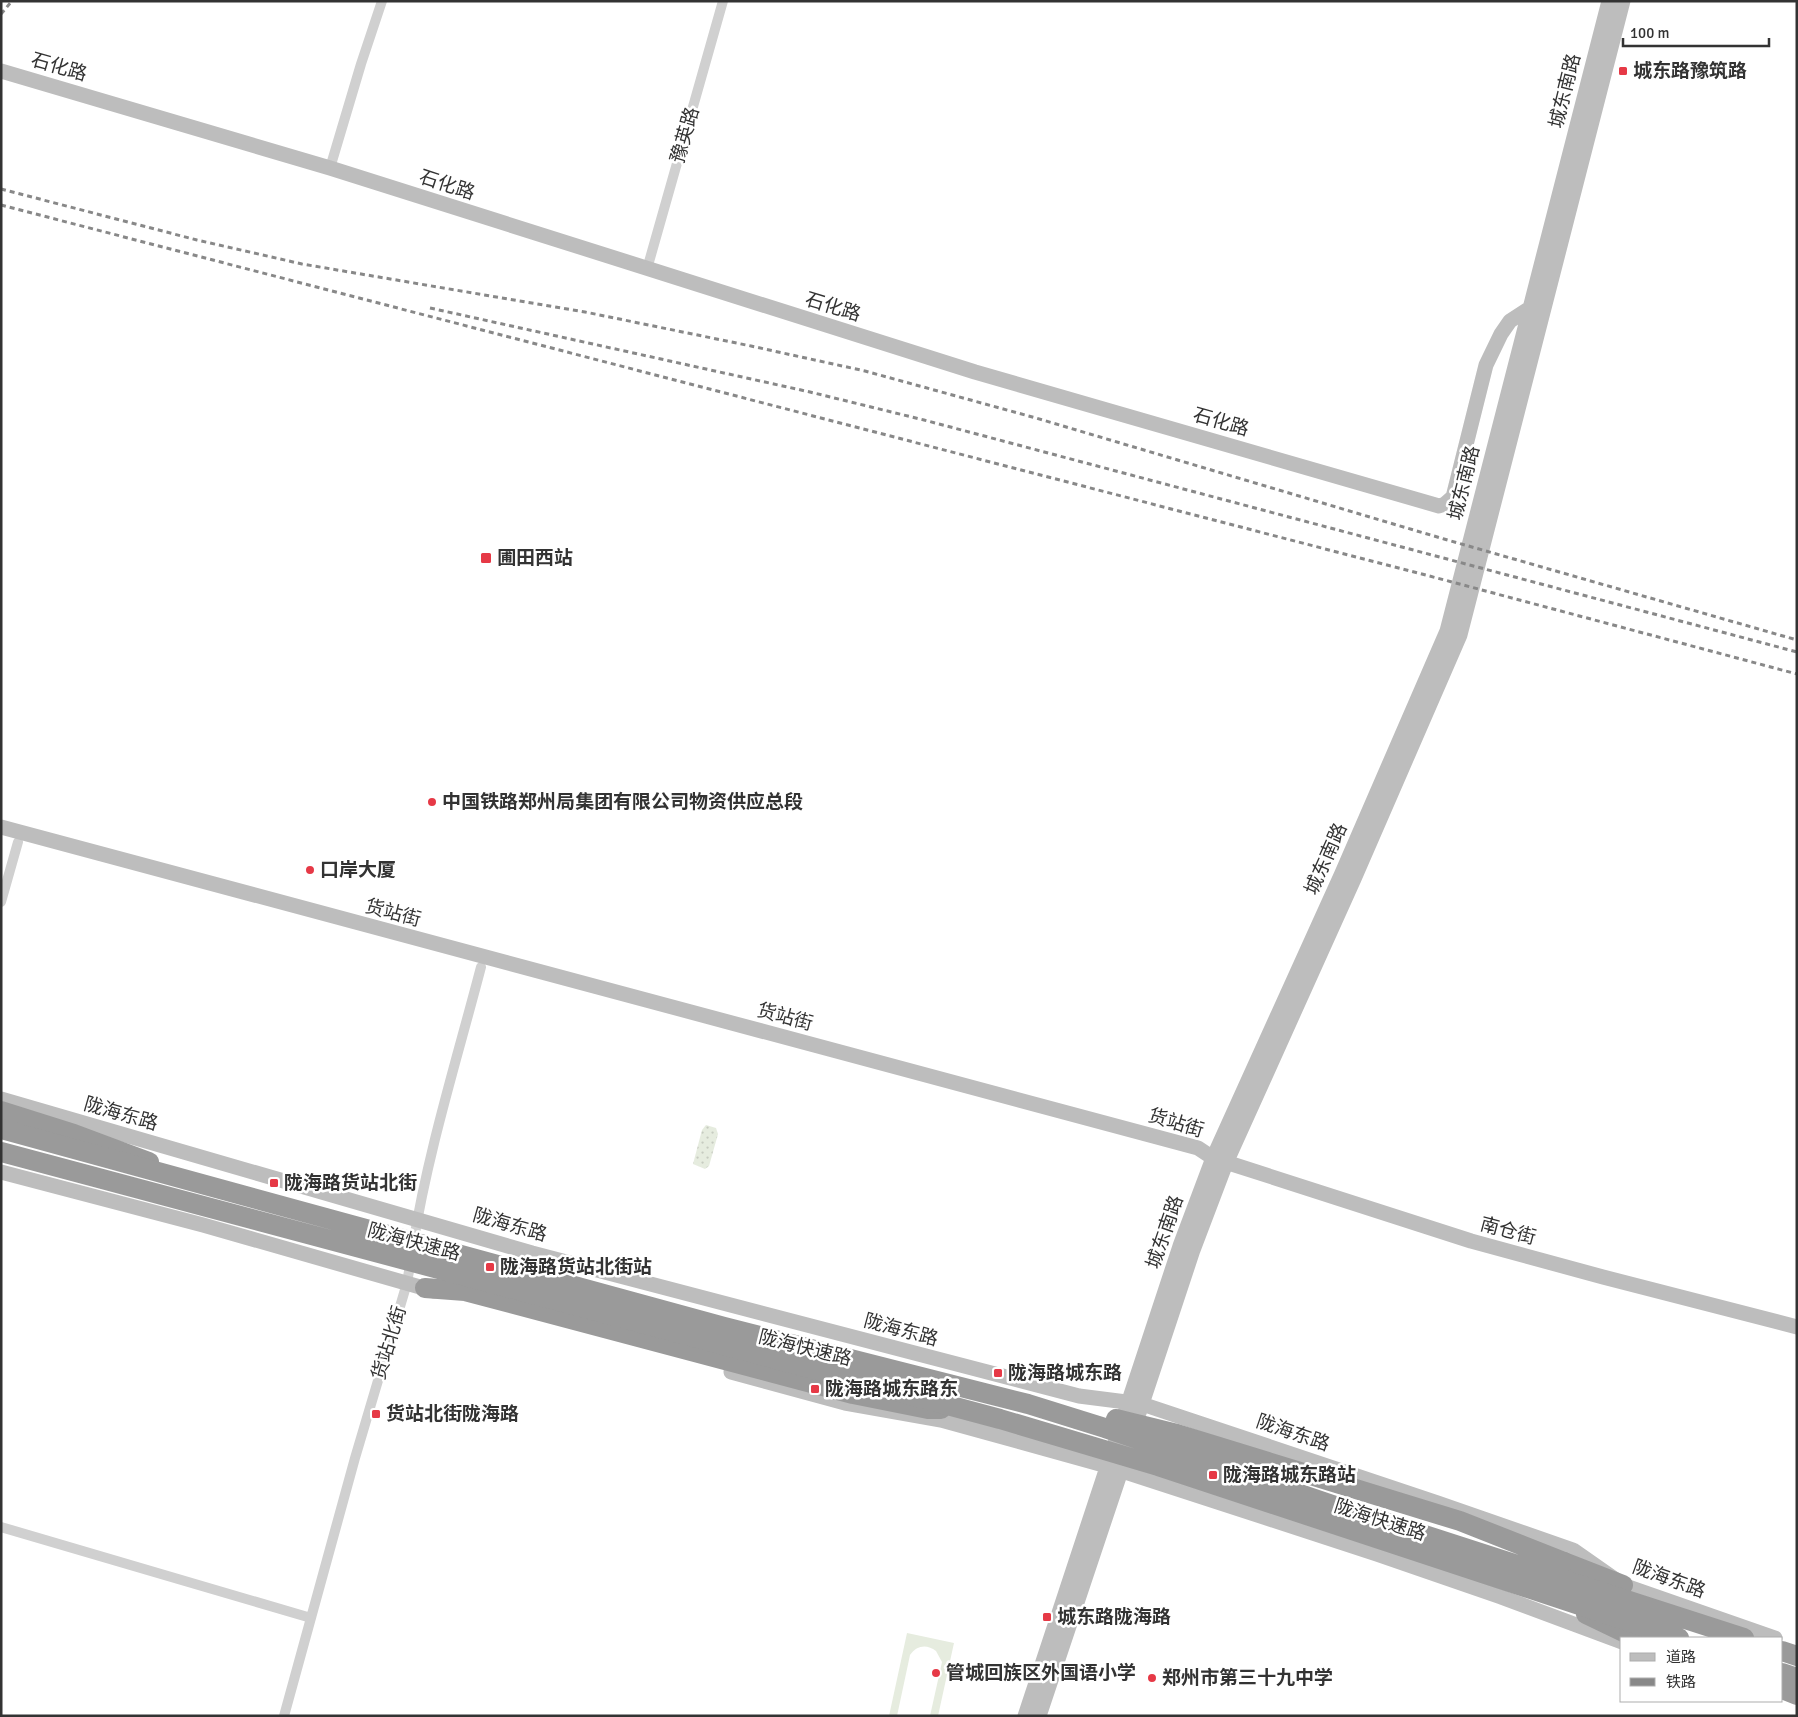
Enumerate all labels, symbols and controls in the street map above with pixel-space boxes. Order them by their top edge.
scale bar [1623,15,1769,47]
text: 100 m [1630,24,1670,42]
street label: 石化路 [28,48,90,86]
street label: 城东南路 [1544,51,1586,131]
place label: 城东路豫筑路 [1633,59,1747,83]
marker: 城东路豫筑路 [1617,65,1629,77]
street label: 豫英路 [666,104,704,166]
street label: 石化路 [416,165,478,205]
street label: 石化路 [802,287,864,327]
street label: 石化路 [1190,403,1252,441]
street label: 城东南路 [1443,443,1485,523]
place label: 圃田西站 [497,546,573,570]
marker: 圃田西站 [479,551,493,565]
place label: 中国铁路郑州局集团有限公司物资供应总段 [442,790,803,814]
marker: 中国铁路郑州局集团有限公司物资供应总段 [426,796,438,808]
street label: 城东南路 [1300,819,1352,899]
place label: 口岸大厦 [320,858,396,882]
marker: 口岸大厦 [304,864,316,876]
street label: 货站街 [362,894,424,932]
street label: 货站街 [754,998,816,1036]
street label: 陇海东路 [81,1092,161,1136]
street label: 货站街 [1145,1103,1207,1143]
place label: 陇海路货站北街 [284,1171,417,1195]
marker: 陇海路货站北街 [268,1177,280,1189]
street label: 城东南路 [1141,1192,1189,1272]
street label: 陇海东路 [470,1203,550,1247]
street label: 南仓街 [1477,1212,1539,1250]
street label: 陇海快速路 [365,1218,463,1266]
place label: 陇海路货站北街站 [500,1255,652,1279]
marker: 陇海路货站北街站 [484,1261,496,1273]
street label: 货站北街 [366,1303,412,1383]
street label: 陇海东路 [861,1309,941,1351]
street label: 陇海快速路 [756,1325,854,1371]
place label: 陇海路城东路 [1008,1361,1122,1385]
marker: 陇海路城东路 [992,1367,1004,1379]
place label: 陇海路城东路东 [825,1377,958,1401]
marker: 陇海路城东路东 [809,1383,821,1395]
place label: 货站北街陇海路 [386,1402,519,1426]
marker: 货站北街陇海路 [370,1408,382,1420]
street label: 陇海东路 [1253,1409,1333,1457]
place label: 陇海路城东路站 [1223,1463,1356,1487]
marker: 陇海路城东路站 [1207,1469,1219,1481]
street label: 陇海快速路 [1331,1494,1429,1546]
street label: 陇海东路 [1629,1555,1709,1603]
place label: 城东路陇海路 [1057,1605,1171,1629]
marker: 城东路陇海路 [1041,1611,1053,1623]
legend [1620,1637,1783,1702]
text: 道路 [1666,1648,1696,1666]
place label: 管城回族区外国语小学 [946,1661,1136,1685]
place label: 郑州市第三十九中学 [1162,1666,1333,1690]
marker: 管城回族区外国语小学 [930,1667,942,1679]
marker: 郑州市第三十九中学 [1146,1672,1158,1684]
text: 铁路 [1666,1673,1696,1691]

